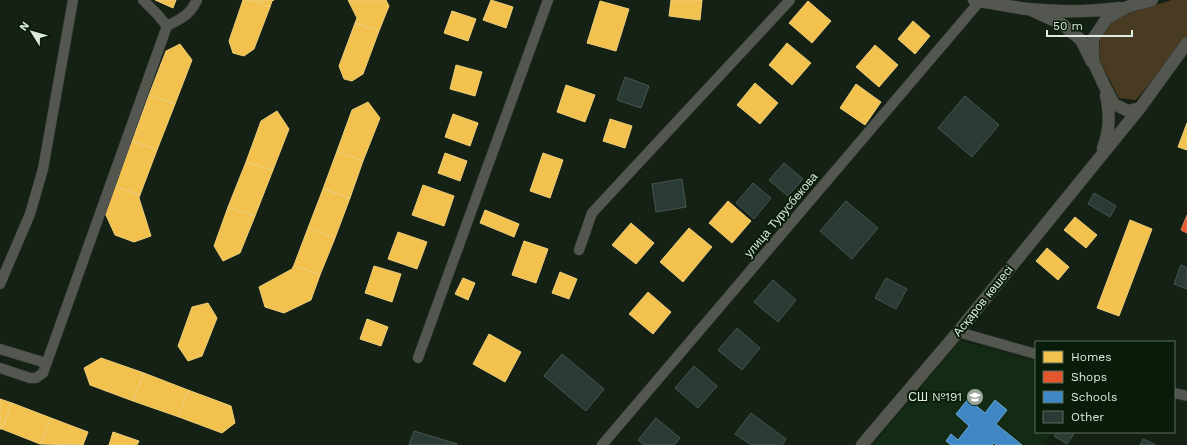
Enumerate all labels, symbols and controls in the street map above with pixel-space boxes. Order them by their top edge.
north arrow [12,12,52,52]
scale bar [1047,12,1132,38]
text: N [17,19,32,33]
text: 50 m [1053,19,1083,33]
street label: улица Турусбекова [741,170,821,260]
street label: Асқаров көшесі [950,263,1016,339]
legend [1035,341,1175,433]
text: Homes [1071,350,1112,364]
text: Shops [1071,370,1107,384]
school or university icon: СШ №191 [965,387,985,407]
place label: СШ №191 [908,390,962,404]
text: Schools [1071,390,1117,404]
text: Other [1071,410,1104,424]

